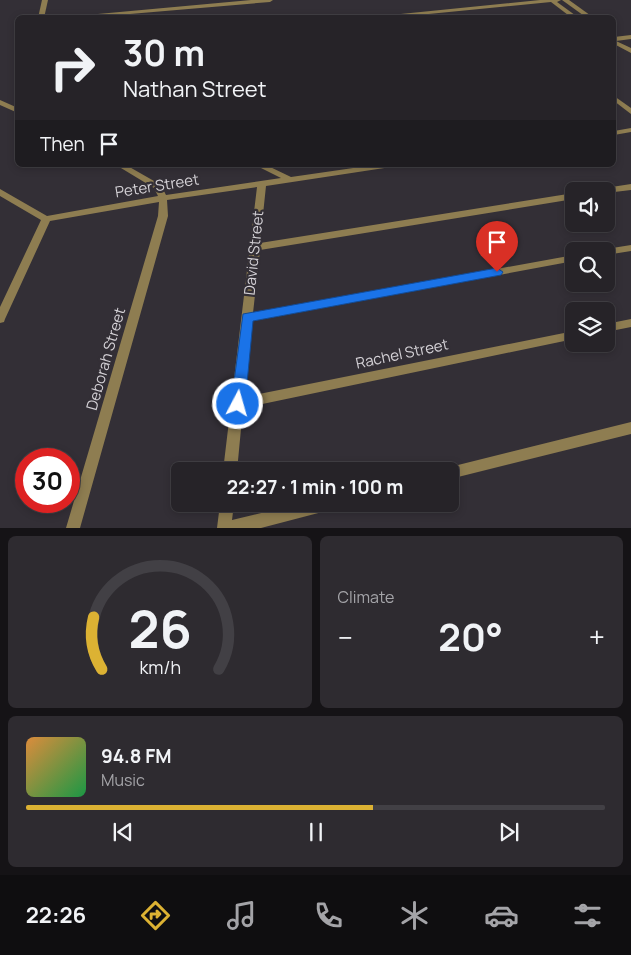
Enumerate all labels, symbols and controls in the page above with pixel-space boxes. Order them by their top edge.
text: 30 m [123,29,205,77]
icon: right [40,35,105,100]
text: Nathan Street [123,74,266,104]
icon: arrive [95,130,123,158]
text: Then [40,131,85,157]
street label: Peter Street [113,169,200,203]
map controls [565,182,615,352]
button: sound [565,182,615,232]
street label: David Street [239,209,268,296]
pin [476,221,518,272]
icon: arrive [483,228,511,256]
button: search [565,242,615,292]
button: layers [565,302,615,352]
street label: Deborah Street [81,305,130,413]
street label: Rachel Street [354,333,450,374]
position arrow [211,377,263,429]
speed limit sign: 30 [15,448,80,513]
text: 22:27 · 1 min · 100 m [227,474,403,500]
text: Climate [338,586,394,608]
text: 26 [128,593,191,664]
text: 20° [438,610,503,662]
text: − [338,618,353,656]
text: + [589,618,605,656]
text: km/h [139,655,181,679]
text: 94.8 FM [101,743,171,769]
text: Music [101,769,145,791]
icon: previous [109,818,137,846]
icon: pause [302,818,330,846]
icon: next [495,818,523,846]
icon: directions [138,898,173,933]
icon: music [224,898,259,933]
icon: phone [311,898,346,933]
icon: climate [397,898,432,933]
icon: car [484,898,519,933]
icon: filters [570,898,605,933]
text: 22:26 [26,900,86,930]

